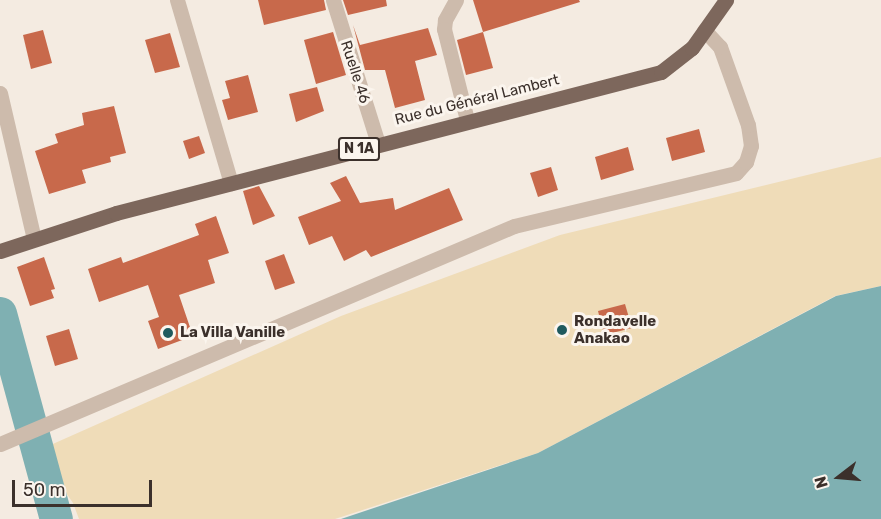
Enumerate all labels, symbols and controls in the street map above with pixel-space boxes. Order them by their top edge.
street label: Ruelle 46 [336,38,374,106]
street label: Rue du Général Lambert [393,71,561,129]
road number: N 1A [336,138,382,160]
place label: Rondavelle Anakao [574,312,656,347]
marker: Rondavelle Anakao [555,323,569,337]
place label: La Villa Vanille [180,324,286,342]
marker: La Villa Vanille [161,326,175,340]
north arrow [809,447,869,507]
scale bar [15,468,154,506]
text: N [810,474,832,490]
text: 50 m [23,479,66,501]

